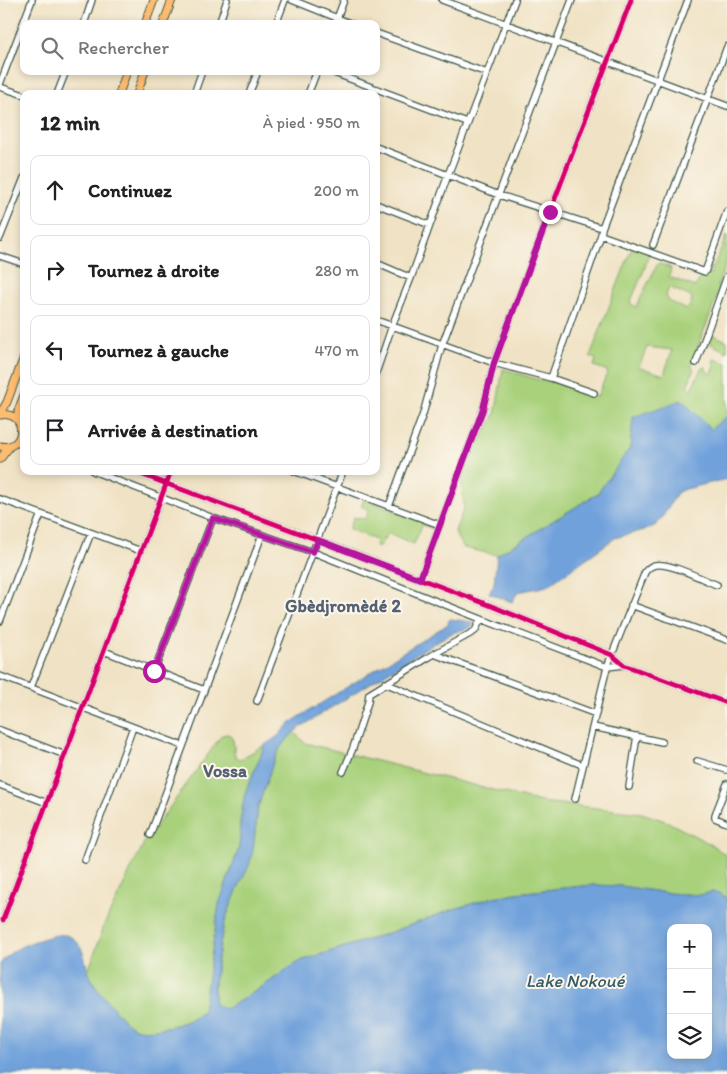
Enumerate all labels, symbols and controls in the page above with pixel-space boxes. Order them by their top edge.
search box [20,20,380,75]
icon: search [38,34,66,62]
text: Rechercher [78,36,169,59]
text: 12 min [40,110,100,135]
text: À pied · 950 m [263,113,360,132]
icon: ahead [41,176,69,204]
text: Continuez [88,179,172,202]
text: 200 m [314,181,359,200]
route end [539,201,562,224]
icon: right [41,256,69,284]
text: Tournez à droite [88,259,220,282]
text: 280 m [315,261,359,280]
icon: left [41,336,69,364]
text: Tournez à gauche [88,339,229,362]
text: 470 m [315,341,359,360]
icon: arrive [41,416,69,444]
text: Arrivée à destination [88,419,258,442]
district label: Gbèdjromèdé 2 [285,595,401,617]
route start [143,660,166,683]
district label: Vossa [203,760,247,782]
map controls [667,924,712,1059]
button: + [667,924,712,969]
button: − [667,969,712,1014]
water label: Lake Nokoué [526,970,626,992]
button: layers [667,1014,712,1059]

